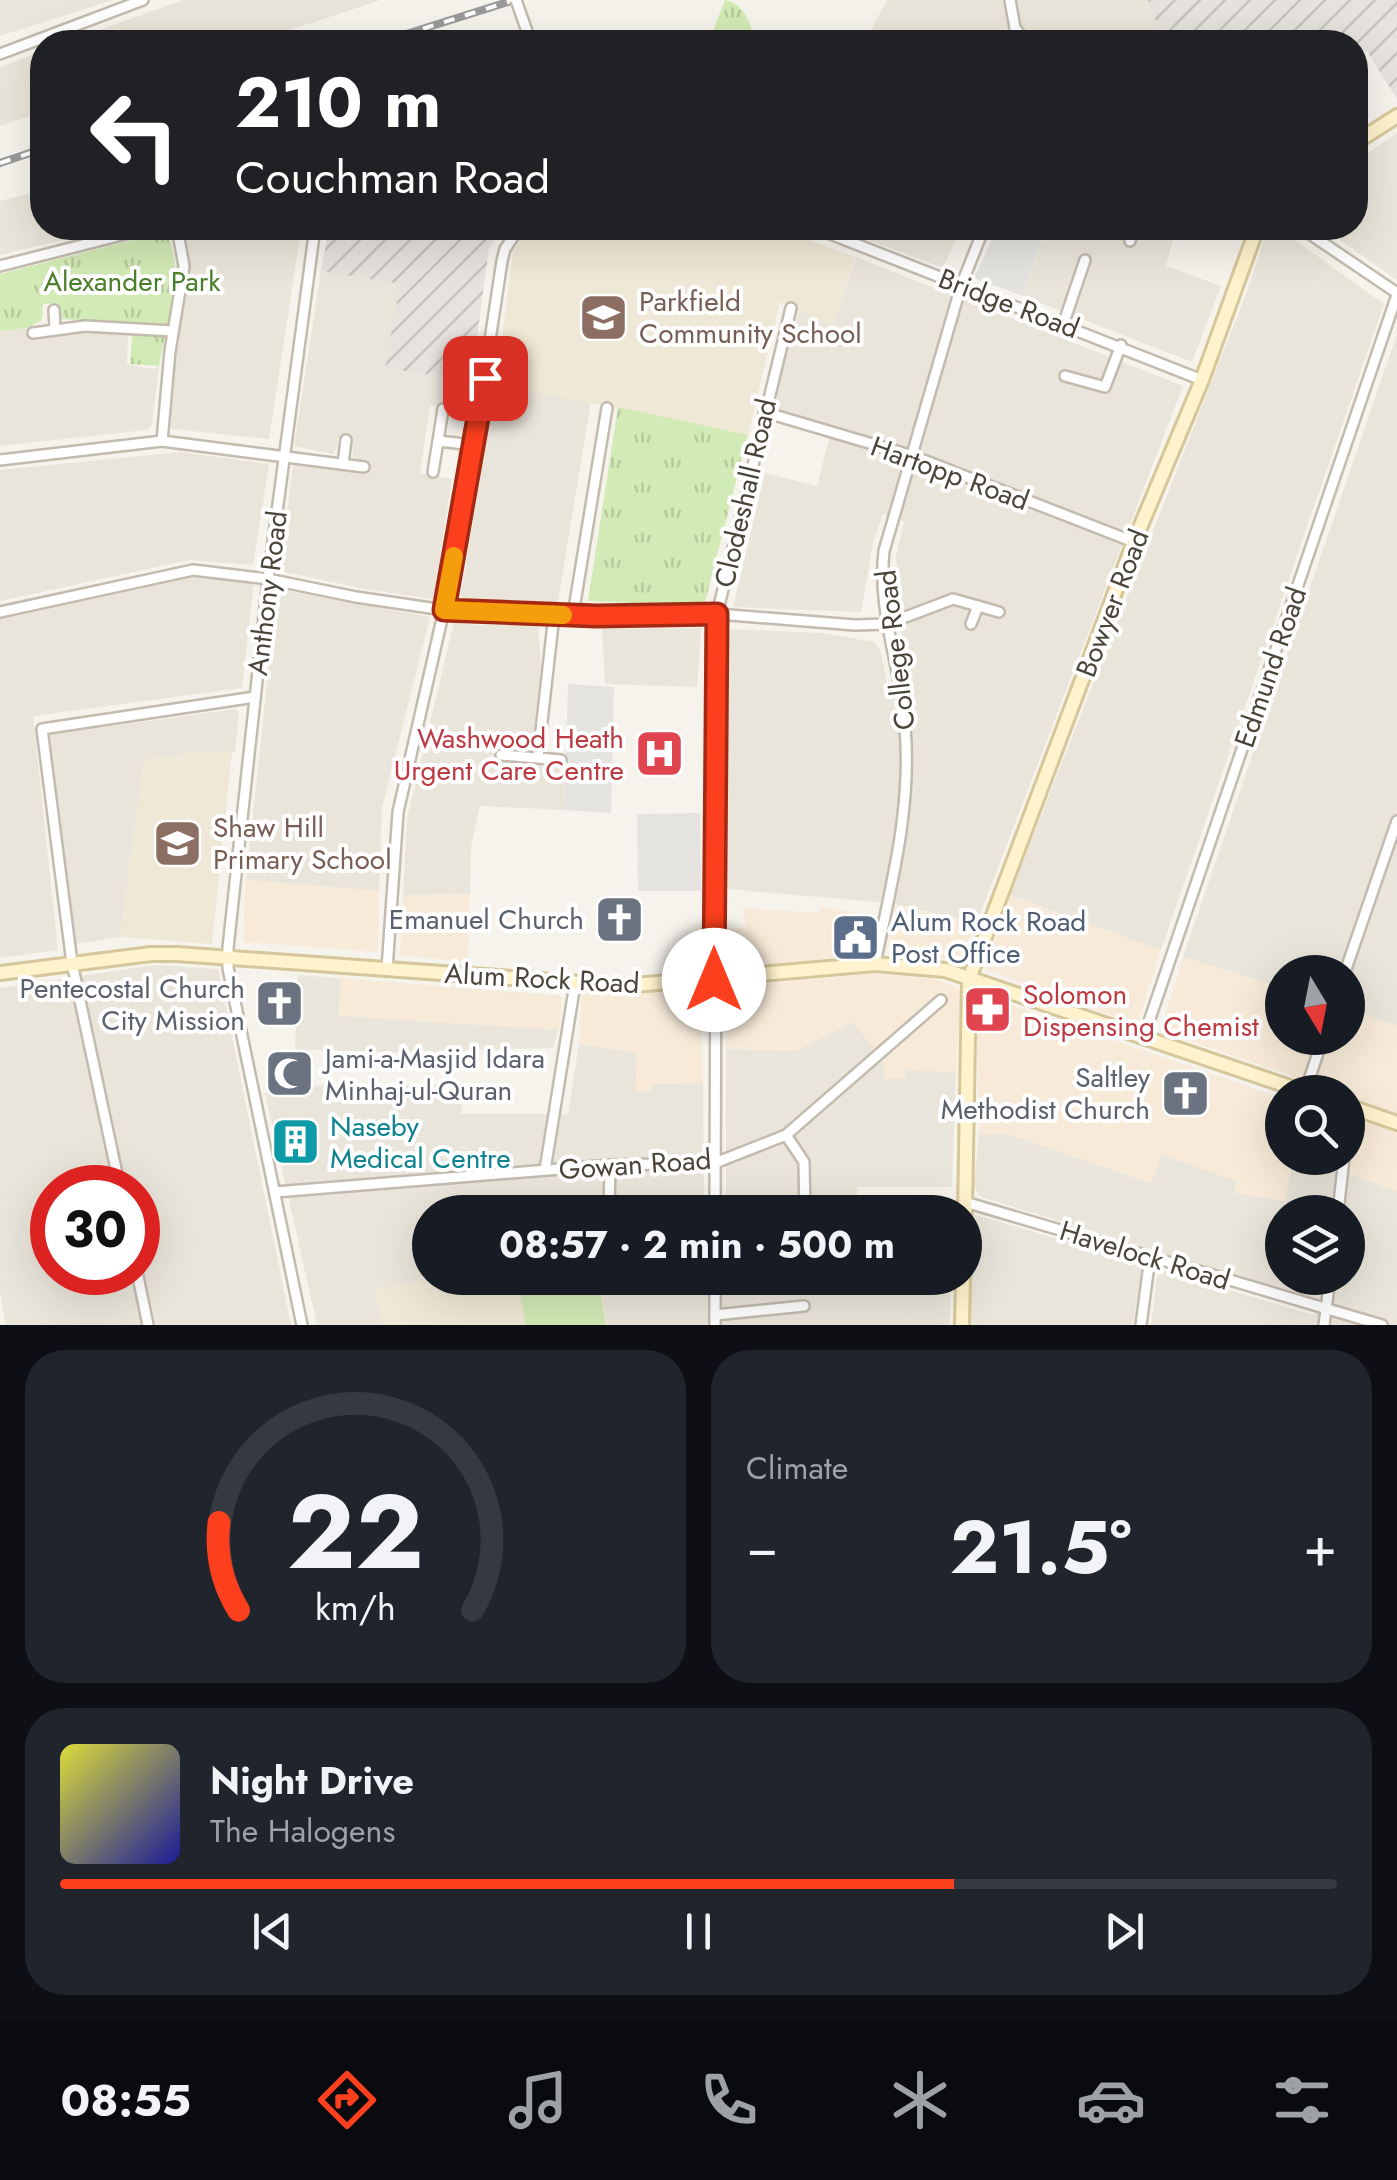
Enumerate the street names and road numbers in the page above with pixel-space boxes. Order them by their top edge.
street label: Bridge Road [933,258,1085,349]
street label: Clodeshall Road [704,395,787,591]
street label: Hartopp Road [865,426,1035,521]
street label: Anthony Road [237,508,298,678]
street label: Bowyer Road [1066,523,1159,683]
street label: College Road [865,568,926,732]
street label: Edmund Road [1224,581,1317,753]
street label: Alum Rock Road [443,953,641,1004]
street label: Gowan Road [558,1139,713,1190]
street label: Havelock Road [1055,1210,1235,1301]

